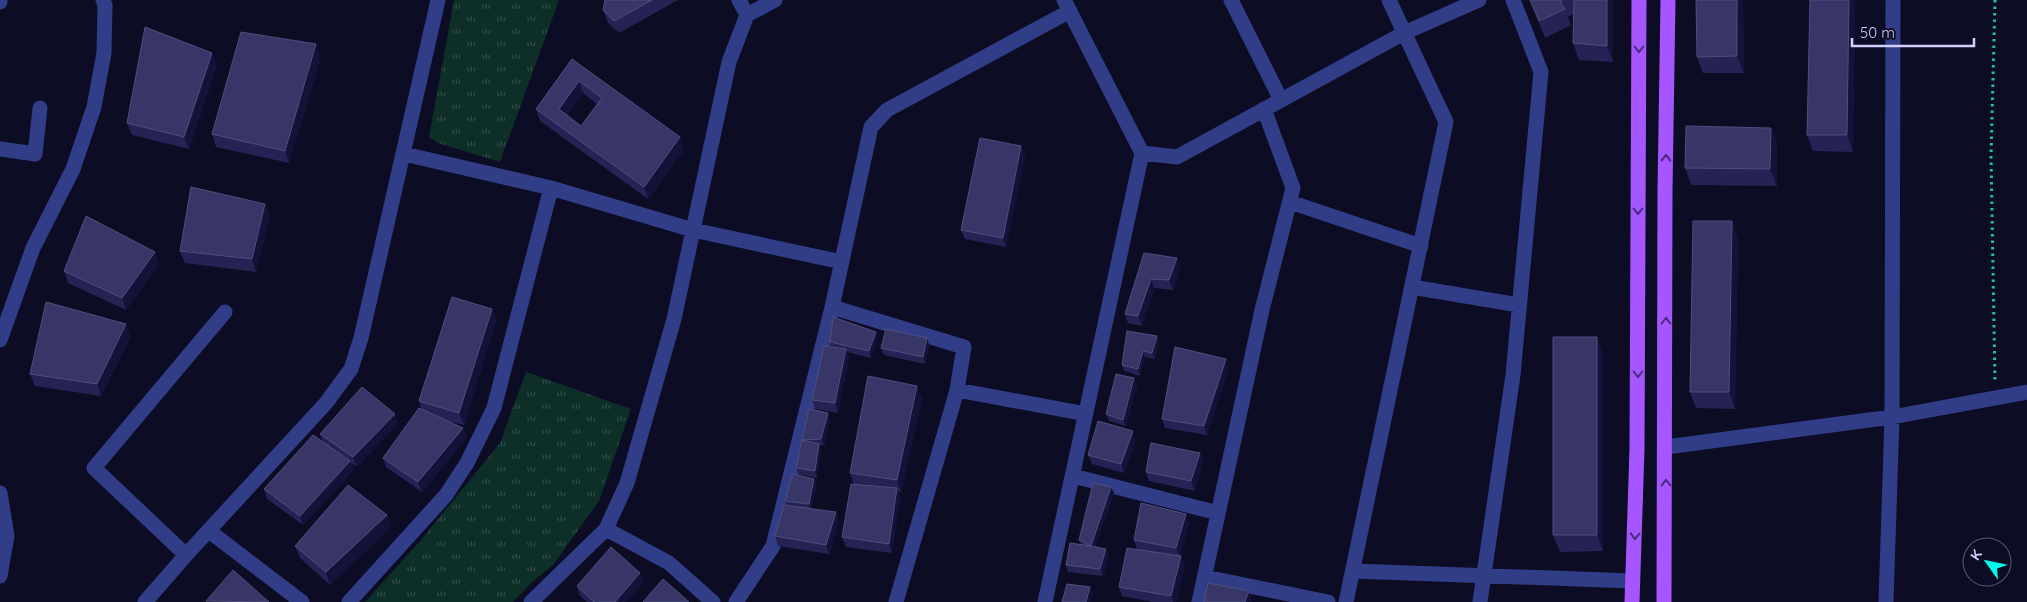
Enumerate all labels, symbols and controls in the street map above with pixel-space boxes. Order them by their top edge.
scale bar [1852,15,1974,47]
text: 50 m [1860,23,1895,42]
one-way arrow [1634,45,1644,53]
one-way arrow [1661,154,1671,162]
one-way arrow [1633,208,1643,215]
one-way arrow [1661,317,1671,324]
one-way arrow [1632,370,1643,378]
one-way arrow [1661,479,1671,487]
one-way arrow [1629,532,1640,540]
north arrow [1962,537,2012,587]
text: K [1966,546,1986,564]

